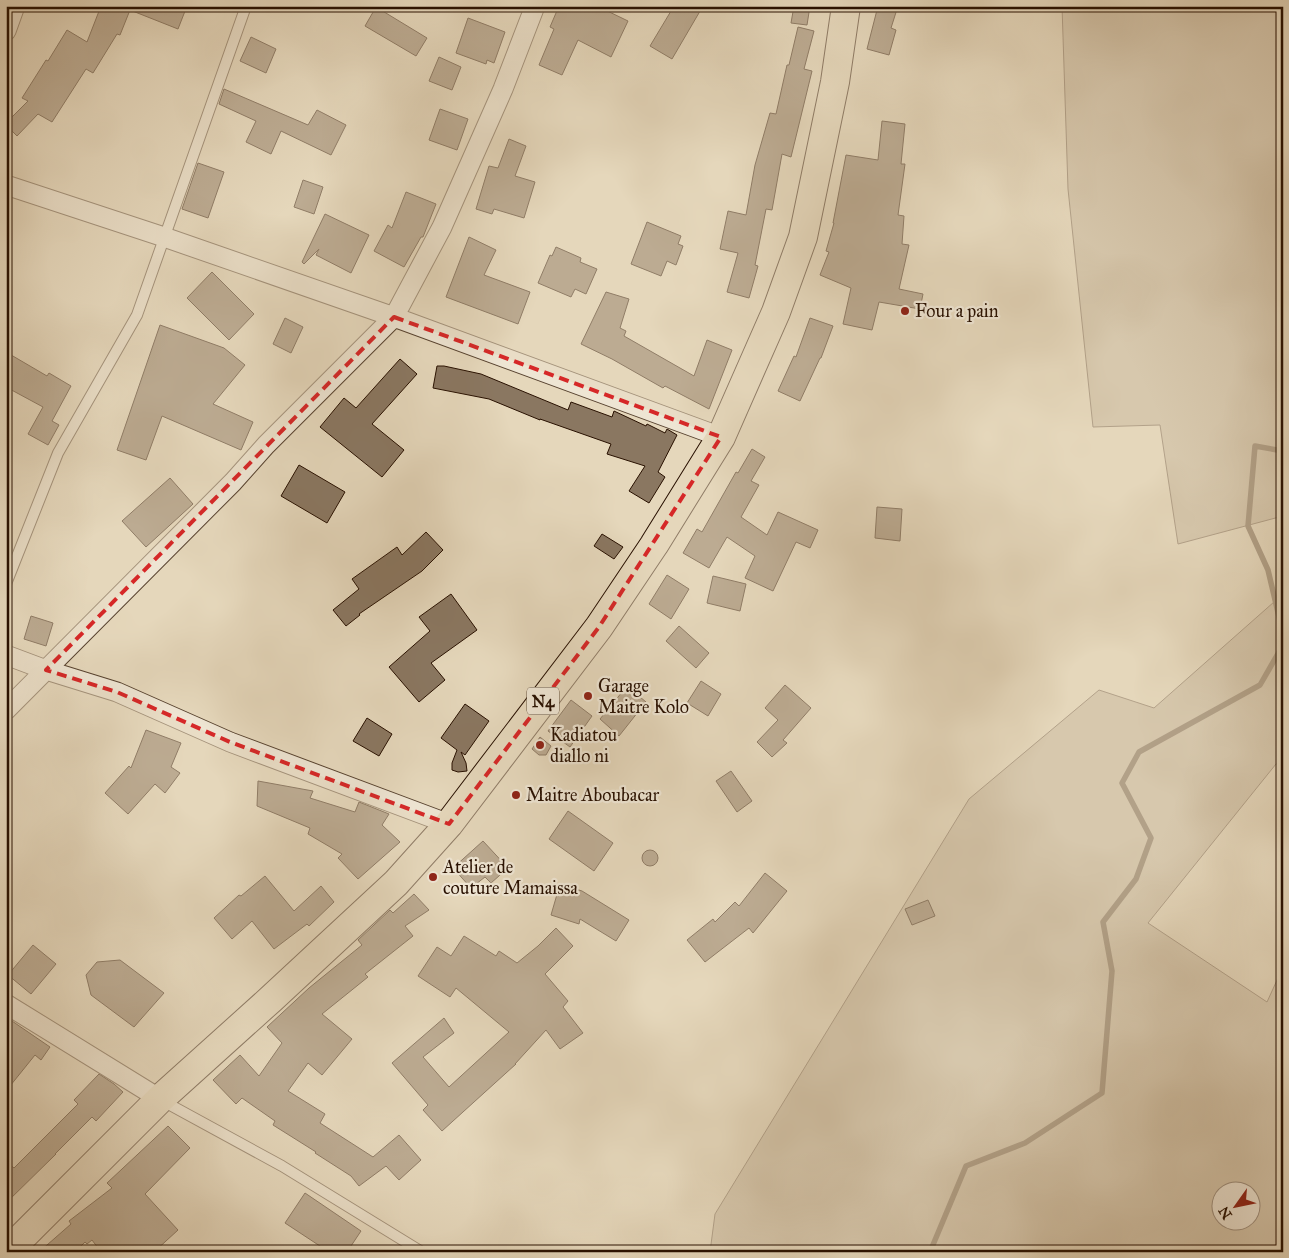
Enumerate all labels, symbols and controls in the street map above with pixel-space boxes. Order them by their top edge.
place label: Four a pain [915,300,999,322]
marker: Four a pain [899,305,911,317]
place label: Garage Maitre Kolo [598,675,689,718]
road number: N4 [527,688,559,714]
marker: Garage Maitre Kolo [582,690,594,702]
place label: Kadiatou diallo ni [550,724,618,767]
marker: Kadiatou diallo ni [534,739,546,751]
place label: Maitre Aboubacar [526,784,660,806]
marker: Maitre Aboubacar [510,789,522,801]
place label: Atelier de couture Mamaissa [442,856,578,899]
marker: Atelier de couture Mamaissa [427,871,439,883]
north arrow [1212,1180,1262,1230]
text: N [1215,1203,1236,1222]

